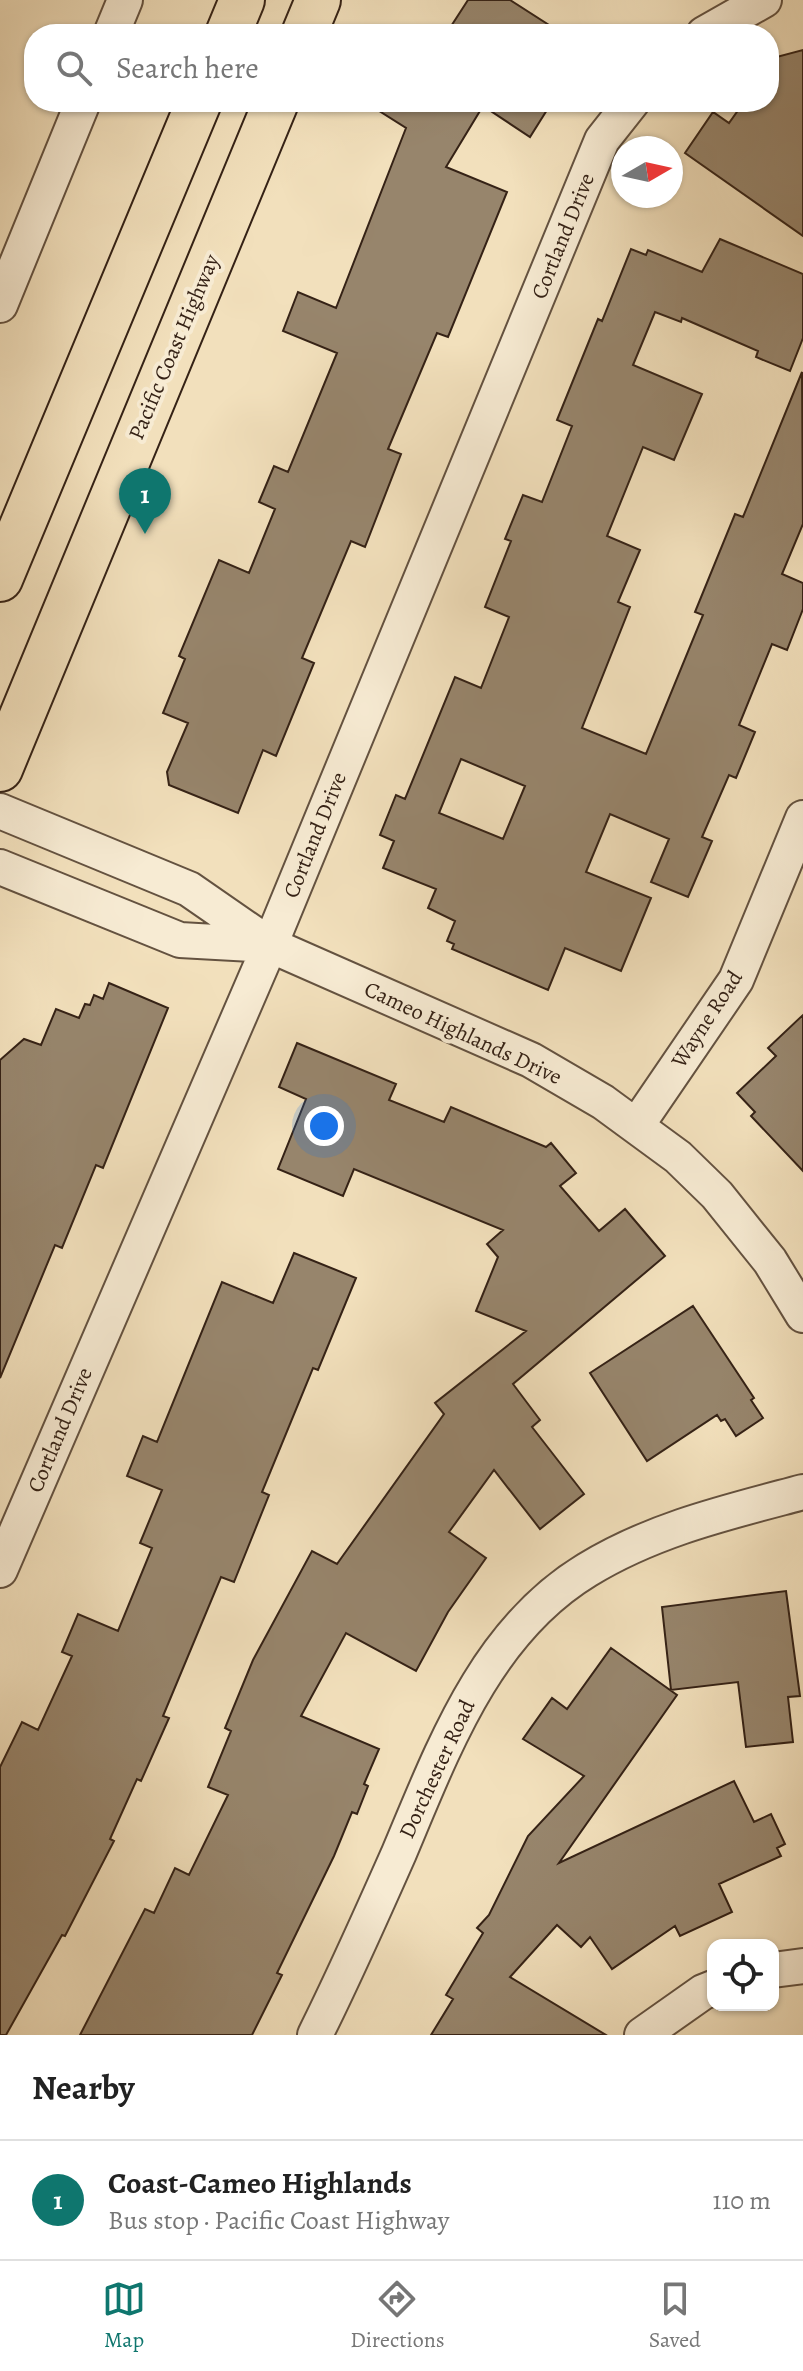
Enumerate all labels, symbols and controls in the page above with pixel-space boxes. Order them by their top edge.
search box [24,24,779,112]
icon: search [52,46,96,90]
text: Search here [116,48,259,88]
north arrow [611,136,683,208]
street label: Cortland Drive [524,169,602,303]
street label: Pacific Coast Highway [121,249,227,444]
pin: 1 [119,468,171,534]
street label: Cortland Drive [276,768,354,902]
street label: Wayne Road [664,964,750,1074]
street label: Cameo Highlands Drive [359,974,567,1092]
your location [304,1106,344,1146]
street label: Cortland Drive [20,1363,100,1497]
street label: Dorchester Road [392,1694,482,1843]
map controls [707,1939,779,2011]
button: locate [707,1939,779,2011]
text: Nearby [32,2064,135,2111]
text: Coast-Cameo Highlands [108,2163,412,2203]
text: 1 [53,2183,63,2218]
text: 110 m [713,2183,771,2218]
text: Bus stop · Pacific Coast Highway [108,2203,449,2238]
tab: Map [102,2277,146,2355]
tab: Directions [350,2277,445,2355]
tab: Saved [649,2277,701,2355]

